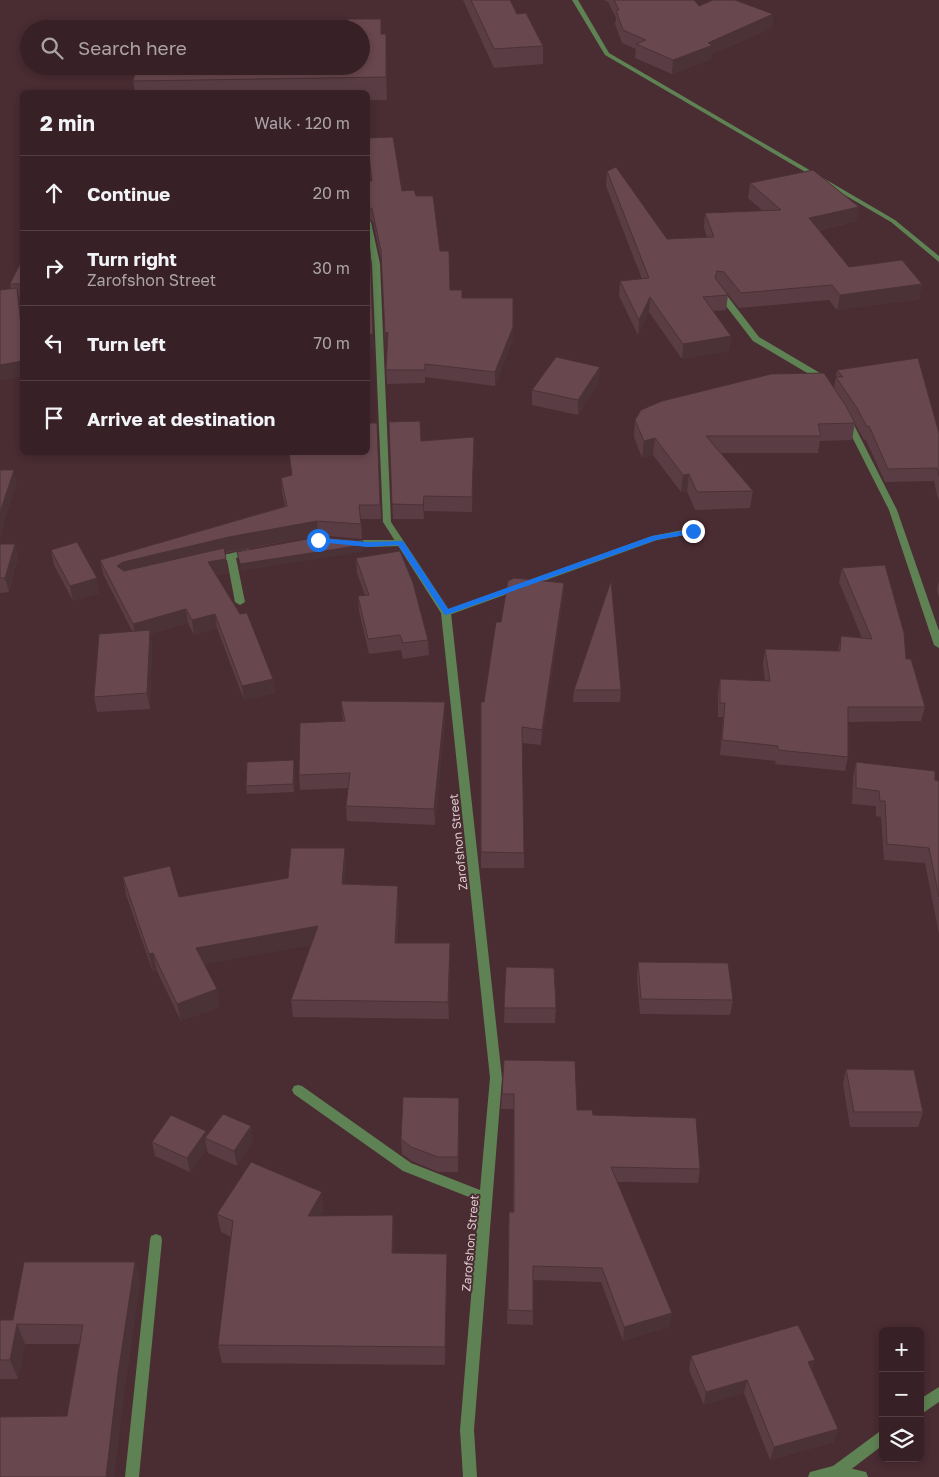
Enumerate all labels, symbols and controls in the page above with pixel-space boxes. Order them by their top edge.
search box [20,20,370,75]
icon: search [38,34,66,62]
text: Search here [78,36,187,59]
text: 2 min [40,110,95,136]
text: Walk · 120 m [254,113,350,133]
icon: ahead [40,179,68,207]
text: Continue [87,182,170,205]
text: 20 m [313,183,350,203]
text: Turn right [87,247,177,270]
icon: right [40,254,68,282]
text: 30 m [313,258,350,278]
text: Zarofshon Street [87,270,216,290]
icon: left [40,329,68,357]
text: Turn left [87,332,166,355]
text: 70 m [313,333,350,353]
icon: arrive [40,404,68,432]
text: Arrive at destination [87,407,275,430]
route end [682,520,705,543]
route start [307,529,330,552]
street label: Zarofshon Street [445,793,471,891]
street label: Zarofshon Street [458,1194,482,1292]
map controls [879,1327,924,1462]
button: + [879,1327,924,1372]
button: − [879,1372,924,1417]
button: layers [879,1417,924,1462]

